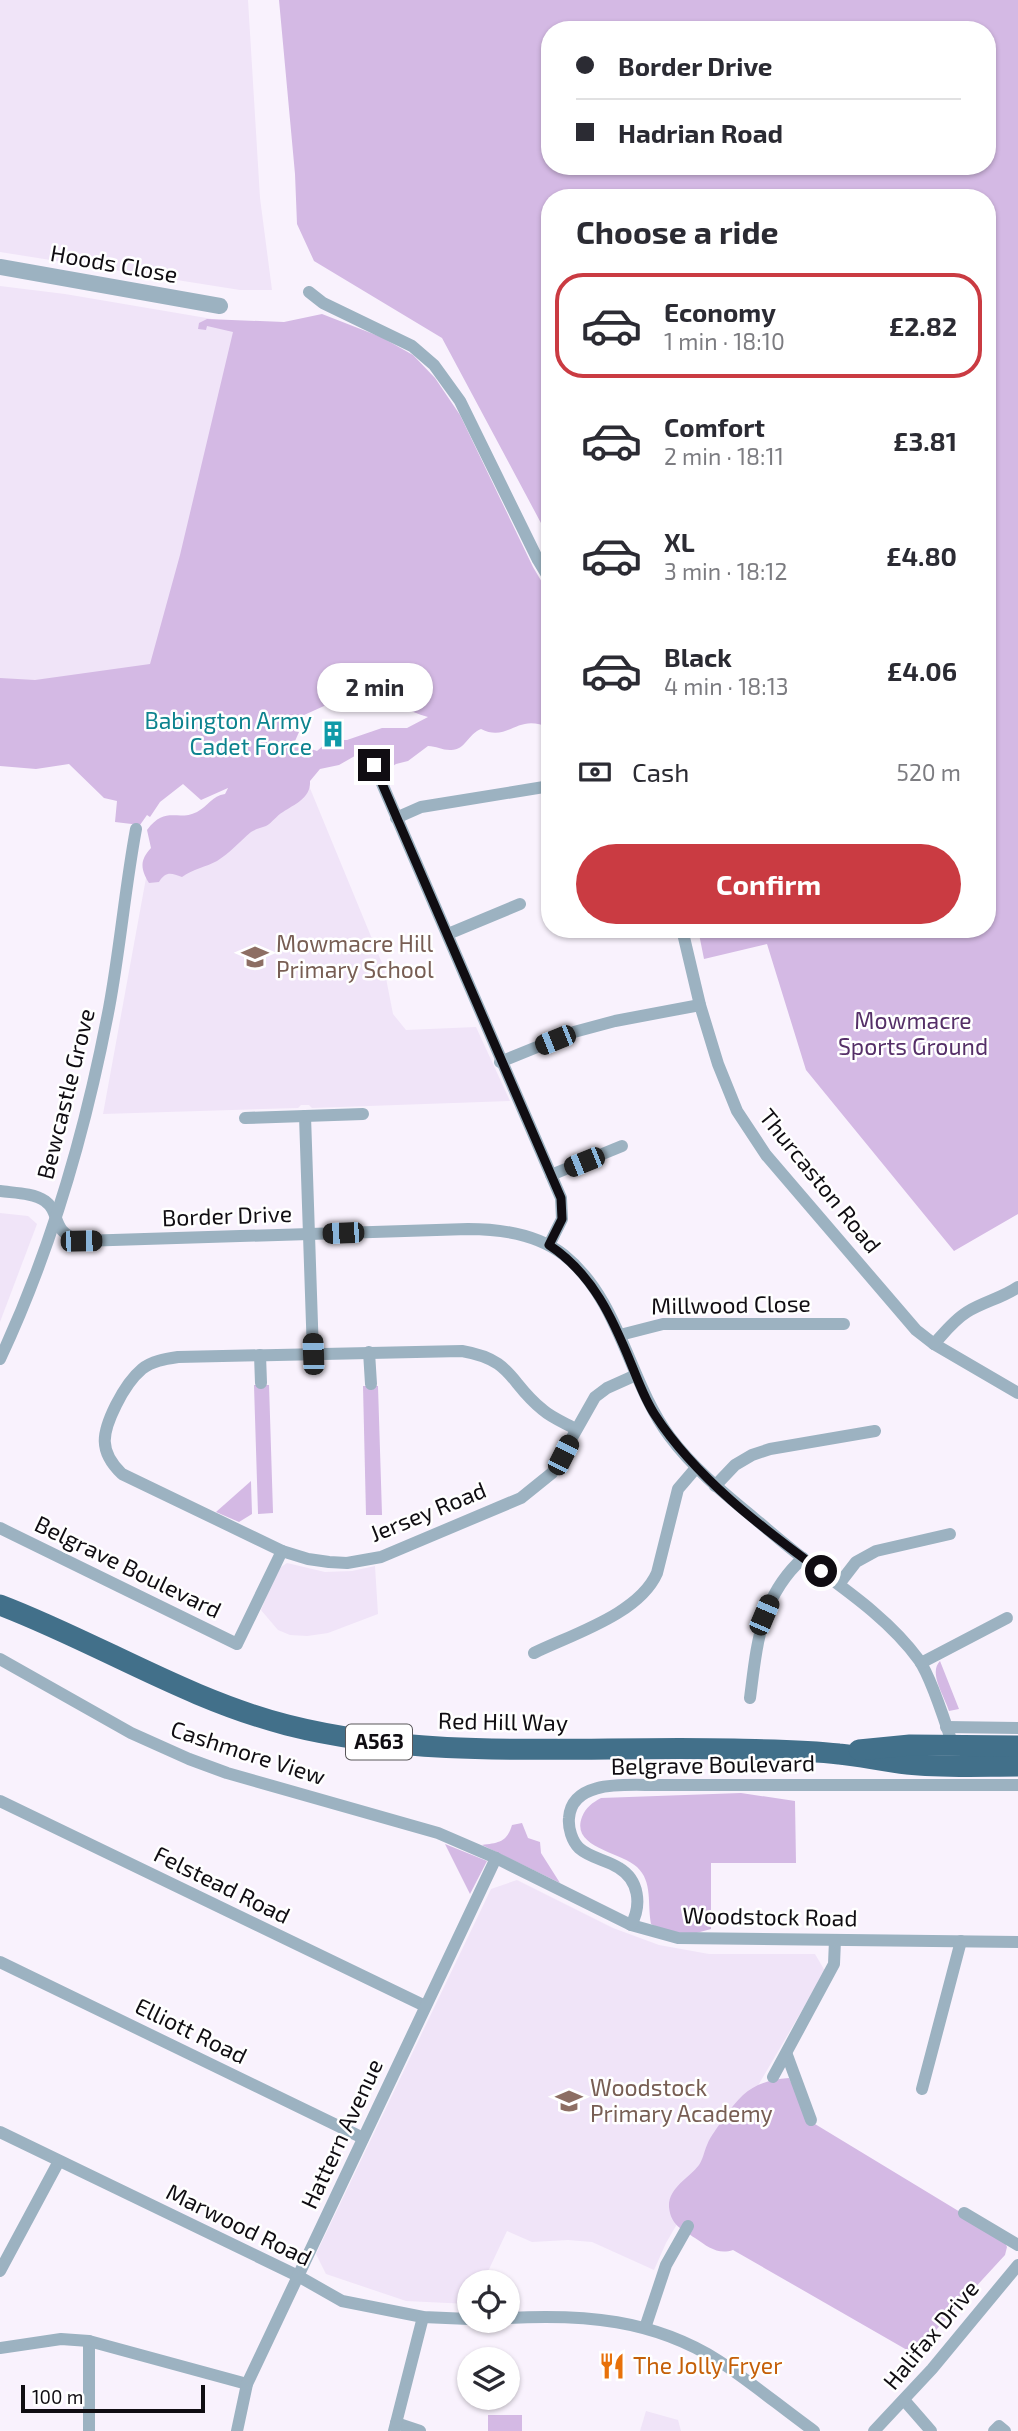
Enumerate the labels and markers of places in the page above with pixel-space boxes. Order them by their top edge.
place label: Babington Army Cadet Force [144,706,312,760]
building icon: Babington Army Cadet Force [318,719,348,749]
place label: Mowmacre Hill Primary School [276,929,434,983]
school or university icon: Mowmacre Hill Primary School [240,942,270,972]
place label: Woodstock Primary Academy [590,2073,773,2127]
school or university icon: Woodstock Primary Academy [554,2086,584,2116]
restaurant icon: The Jolly Fryer [597,2351,627,2381]
place label: The Jolly Fryer [633,2351,782,2379]

